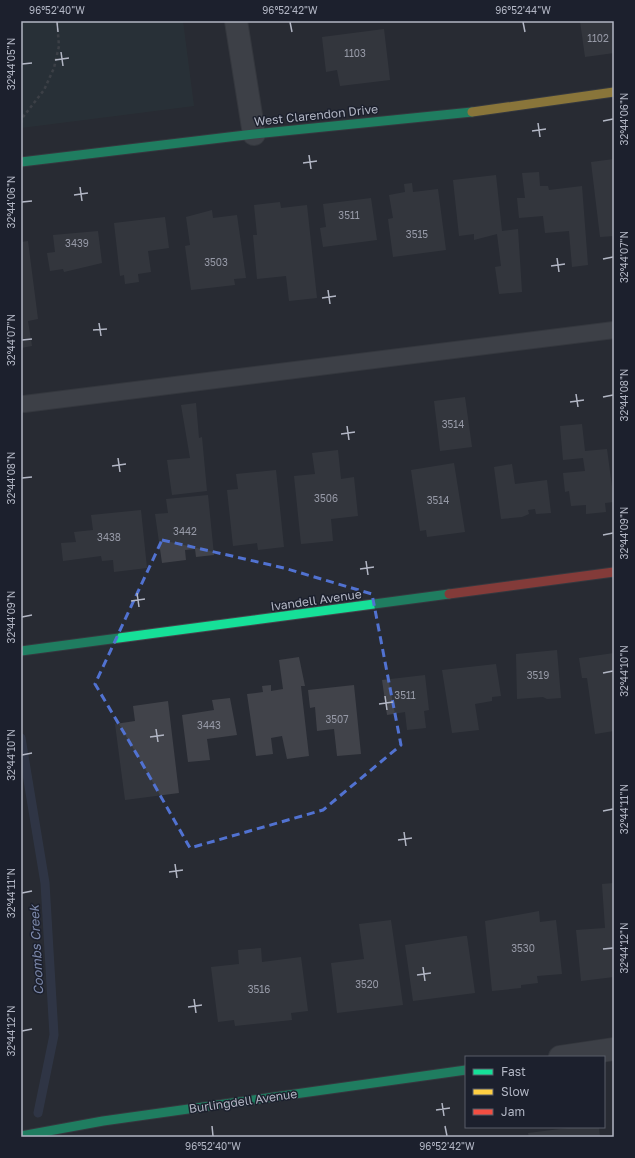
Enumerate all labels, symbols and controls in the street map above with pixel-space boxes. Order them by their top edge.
text: 96°52'40"W [29,4,85,16]
text: 96°52'42"W [262,4,318,16]
text: 96°52'44"W [495,4,551,16]
house number: 1102 [587,32,609,44]
text: 32°44'05"N [5,38,17,90]
house number: 1103 [344,47,366,59]
text: 32°44'06"N [618,93,630,145]
street label: West Clarendon Drive [253,101,379,129]
text: 32°44'06"N [5,176,17,228]
house number: 3511 [338,209,360,221]
house number: 3515 [406,228,428,240]
text: 32°44'07"N [618,231,630,283]
house number: 3439 [65,237,89,249]
house number: 3503 [204,256,228,268]
text: 32°44'07"N [5,314,17,366]
text: 32°44'08"N [618,369,630,421]
house number: 3514 [442,418,464,430]
text: 32°44'08"N [5,452,17,504]
house number: 3506 [314,492,338,504]
house number: 3514 [427,494,449,506]
text: 32°44'09"N [618,507,630,559]
house number: 3442 [173,525,197,537]
house number: 3438 [97,531,121,543]
street label: Ivandell Avenue [270,586,362,614]
text: 32°44'09"N [5,591,17,643]
text: 32°44'10"N [618,645,630,697]
house number: 3519 [527,669,549,681]
house number: 3511 [394,689,416,701]
house number: 3507 [325,713,349,725]
house number: 3443 [197,719,221,731]
text: 32°44'10"N [5,729,17,781]
text: 32°44'11"N [618,784,630,834]
text: 32°44'11"N [5,868,17,918]
water label: Coombs Creek [26,903,46,996]
text: 32°44'12"N [618,922,630,974]
house number: 3530 [511,942,535,954]
house number: 3520 [355,978,379,990]
house number: 3516 [248,983,270,995]
text: 32°44'12"N [5,1005,17,1057]
legend [465,1056,605,1128]
text: Fast [501,1064,526,1079]
text: Slow [501,1084,529,1099]
street label: Burlingdell Avenue [188,1086,298,1116]
text: Jam [501,1104,525,1119]
text: 96°52'40"W [185,1140,241,1152]
text: 96°52'42"W [419,1140,475,1152]

